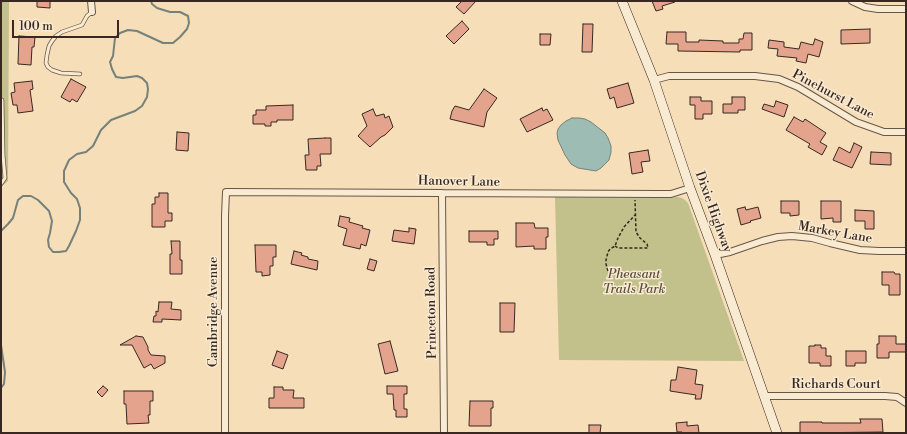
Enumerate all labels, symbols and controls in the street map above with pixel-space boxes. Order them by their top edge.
scale bar [14,12,121,38]
text: 100 m [19,19,53,34]
street label: Pinehurst Lane [789,67,877,123]
street label: Dixie Highway [691,169,735,255]
street label: Hanover Lane [418,173,500,191]
street label: Markey Lane [797,219,873,247]
street label: Cambridge Avenue [206,257,222,367]
street label: Princeton Road [423,267,441,359]
park label: Pheasant Trails Park [603,267,665,298]
street label: Richards Court [791,377,881,393]

